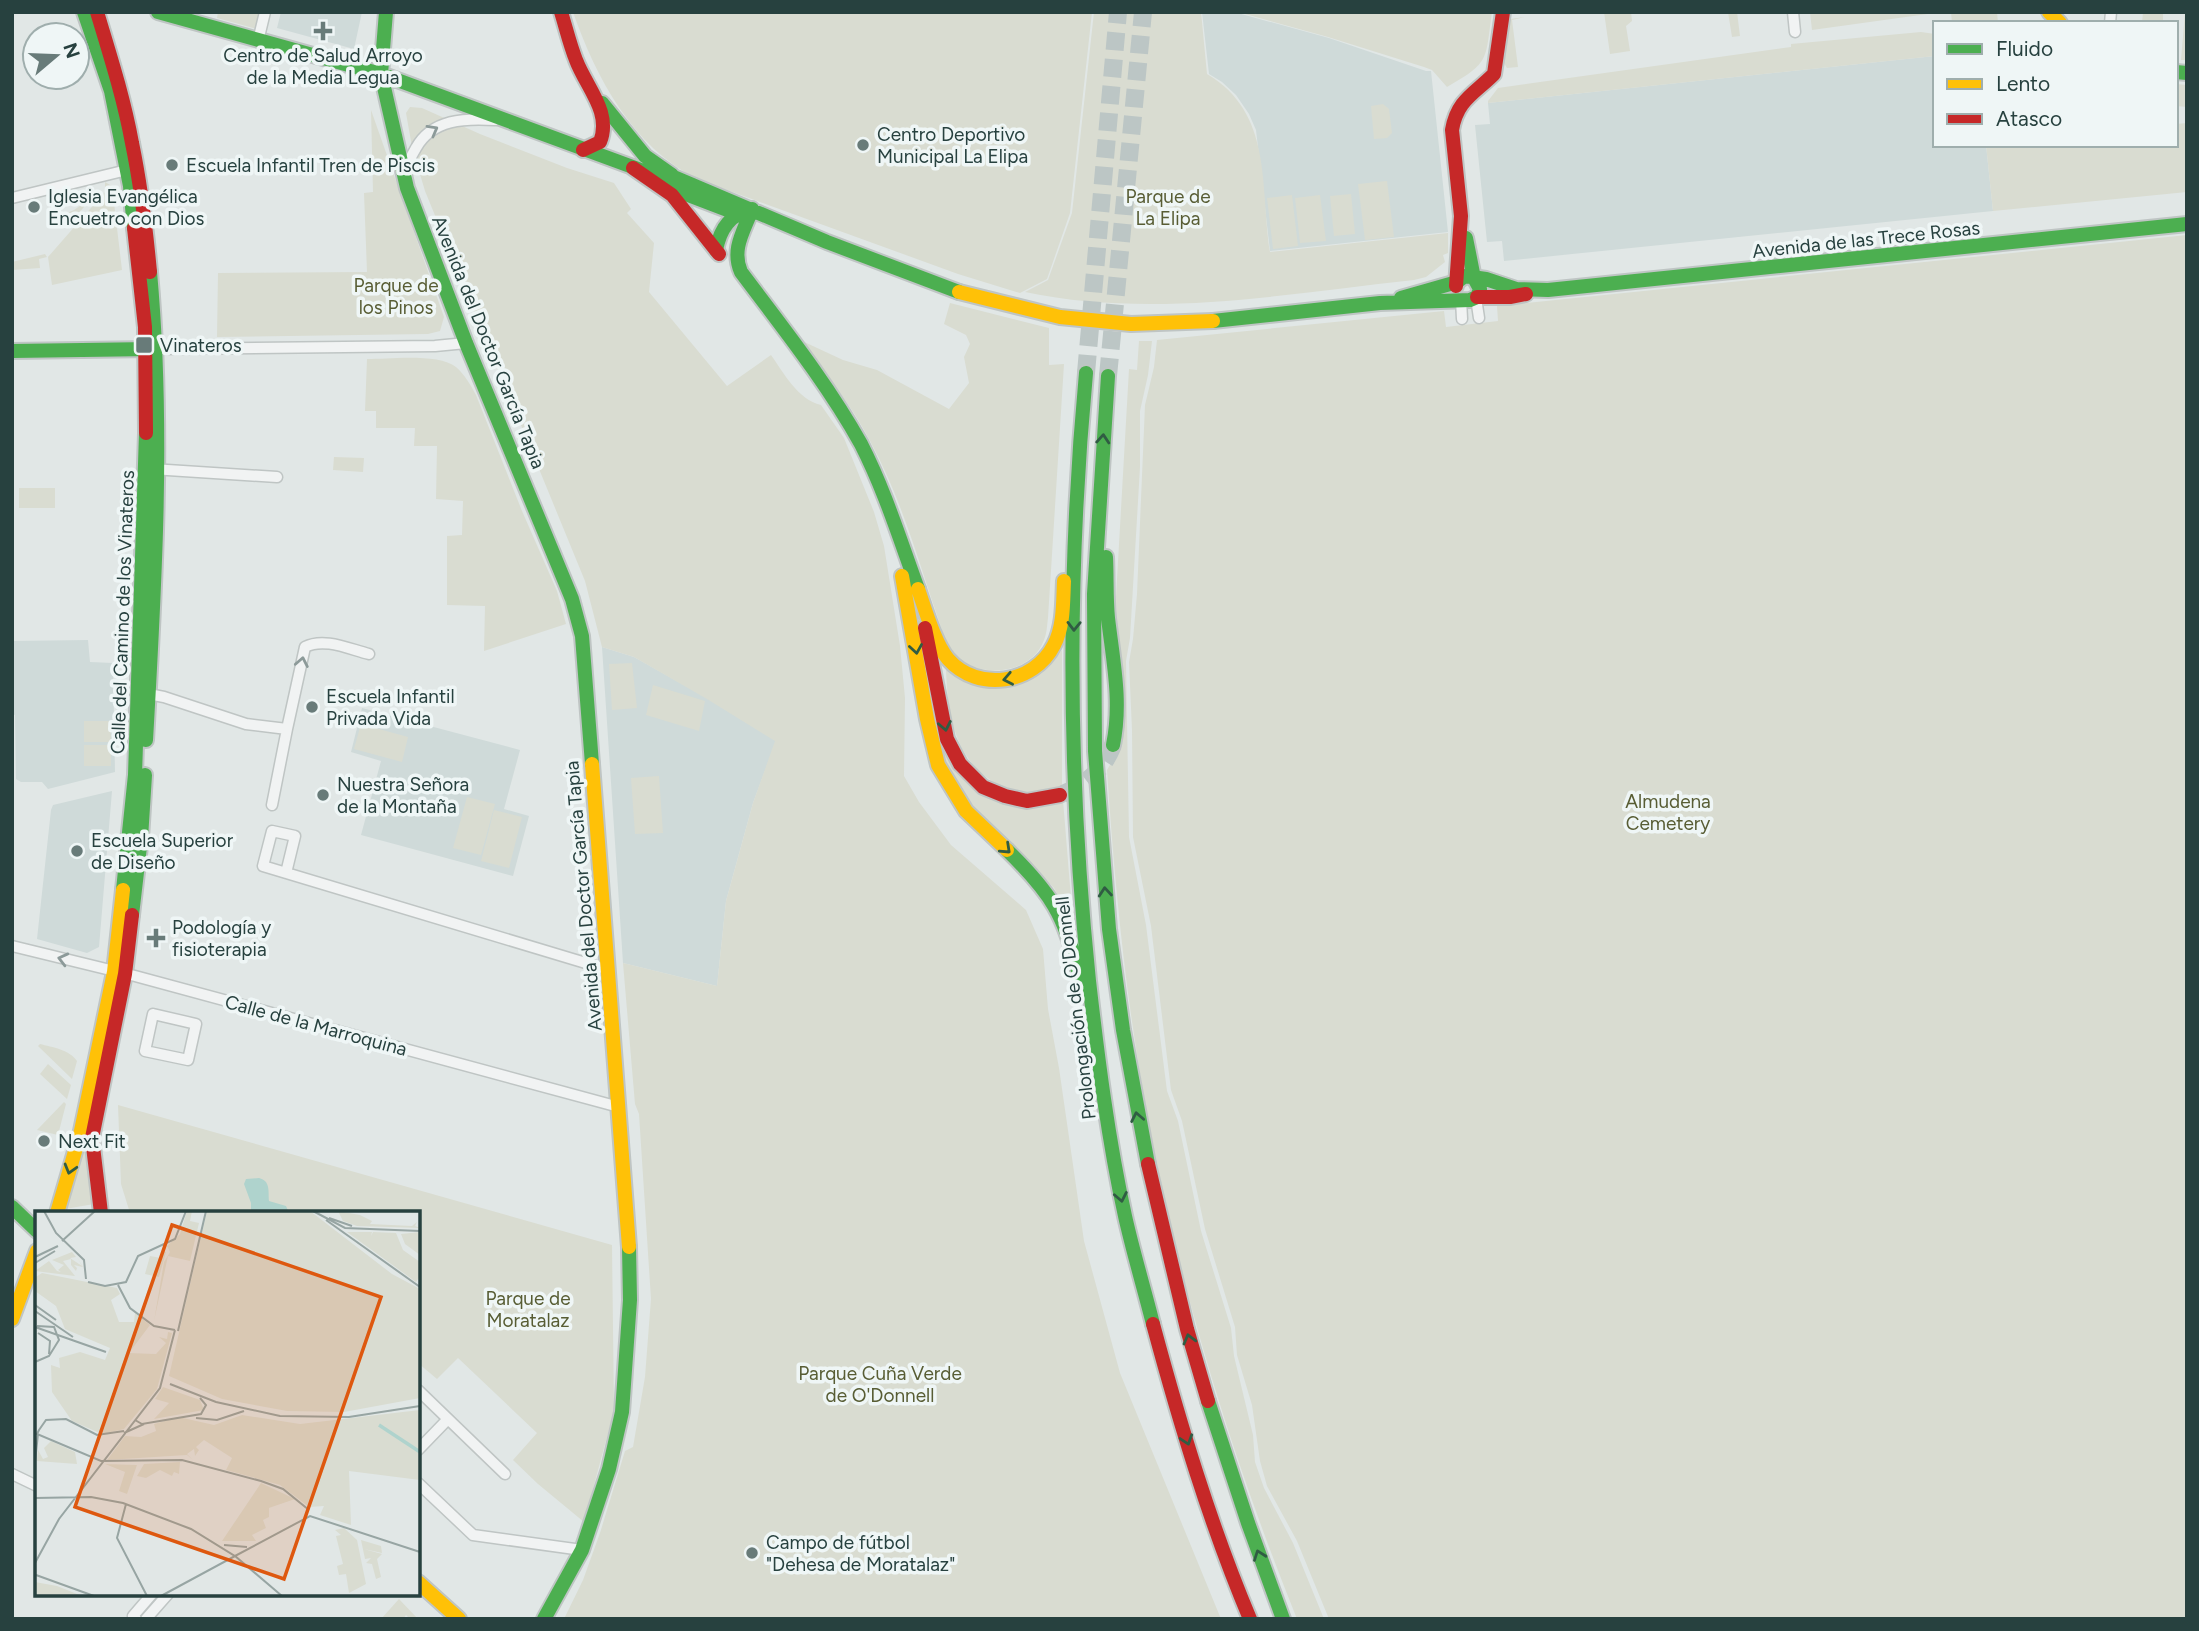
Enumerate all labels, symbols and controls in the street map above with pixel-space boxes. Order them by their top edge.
north arrow [21,21,91,91]
marker: Centro de Salud Arroyo de la Media Legua [313,21,333,41]
legend [1933,21,2178,147]
text: Fluido [1996,36,2053,61]
text: N [58,40,85,61]
place label: Centro de Salud Arroyo de la Media Legua [223,44,423,89]
text: Lento [1996,71,2050,96]
text: Atasco [1996,106,2062,131]
place label: Centro Deportivo Municipal La Elipa [877,123,1028,168]
one-way arrow [426,125,438,138]
marker: Centro Deportivo Municipal La Elipa [855,137,871,153]
place label: Escuela Infantil Tren de Piscis [186,154,435,177]
marker: Escuela Infantil Tren de Piscis [164,157,180,173]
place label: Iglesia Evangélica Encuetro con Dios [48,185,205,230]
park label: Parque de La Elipa [1125,185,1211,230]
marker: Iglesia Evangélica Encuetro con Dios [26,199,42,215]
street label: Avenida del Doctor García Tapia [427,212,550,472]
street label: Avenida de las Trece Rosas [1751,216,1981,263]
park label: Parque de los Pinos [353,274,439,319]
place label: Vinateros [160,334,242,357]
marker: Vinateros [134,335,154,355]
one-way arrow [1095,433,1110,444]
street label: Calle del Camino de los Vinateros [106,470,139,754]
one-way arrow [1066,621,1082,631]
one-way arrow [908,644,923,655]
one-way arrow [294,656,309,668]
one-way arrow [1002,670,1014,685]
place label: Escuela Infantil Privada Vida [326,685,455,730]
marker: Escuela Infantil Privada Vida [304,699,320,715]
one-way arrow [936,720,951,732]
street label: Avenida del Doctor García Tapia [560,760,607,1032]
place label: Nuestra Señora de la Montaña [337,773,469,818]
marker: Nuestra Señora de la Montaña [315,787,331,803]
park label: Almudena Cemetery [1625,790,1711,835]
place label: Escuela Superior de Diseño [91,829,234,874]
one-way arrow [998,841,1011,854]
marker: Escuela Superior de Diseño [69,843,85,859]
one-way arrow [1098,886,1113,897]
street label: Prolongación de O'Donnell [1050,895,1101,1121]
place label: Podología y fisioterapia [172,916,271,961]
marker: Podología y fisioterapia [146,928,166,948]
one-way arrow [57,953,69,967]
street label: Calle de la Marroquina [222,990,409,1061]
one-way arrow [1131,1111,1146,1123]
place label: Next Fit [58,1130,126,1153]
marker: Next Fit [36,1133,52,1149]
one-way arrow [64,1163,79,1175]
one-way arrow [1113,1191,1128,1203]
inset map [35,1211,420,1596]
park label: Parque de Moratalaz [485,1287,571,1332]
one-way arrow [1183,1333,1198,1345]
park label: Parque Cuña Verde de O'Donnell [798,1362,962,1407]
one-way arrow [1178,1434,1193,1446]
place label: Campo de fútbol "Dehesa de Moratalaz" [766,1531,955,1576]
marker: Campo de fútbol "Dehesa de Moratalaz" [744,1545,760,1561]
one-way arrow [1253,1549,1267,1561]

